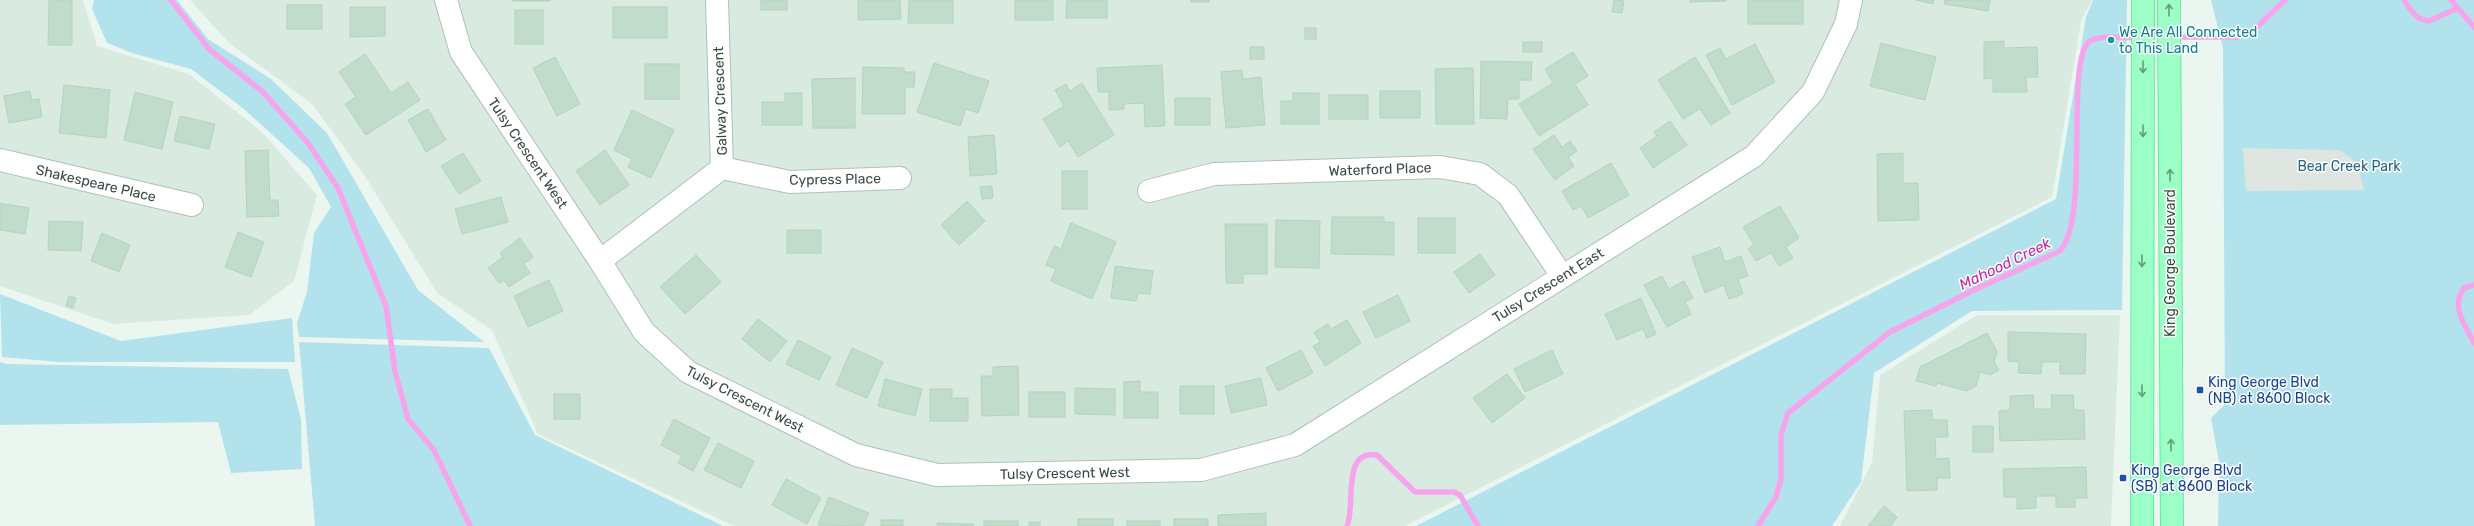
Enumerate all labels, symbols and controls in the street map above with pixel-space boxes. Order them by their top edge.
one-way arrow [2165,4,2173,17]
place label: We Are All Connected to This Land [2119,24,2257,57]
marker: We Are All Connected to This Land [2106,35,2116,45]
street label: Galway Crescent [710,46,731,156]
one-way arrow [2139,60,2147,73]
street label: Tulsy Crescent West [484,95,571,212]
one-way arrow [2139,124,2147,137]
park label: Bear Creek Park [2297,158,2401,175]
street label: Waterford Place [1328,159,1432,180]
street label: Shakespeare Place [34,161,158,206]
one-way arrow [2166,169,2173,182]
street label: Cypress Place [789,170,881,189]
street label: King George Boulevard [2162,189,2179,337]
water label: Mahood Creek [1956,234,2054,294]
street label: Tulsy Crescent East [1490,244,1607,326]
one-way arrow [2138,254,2146,267]
street label: Tulsy Crescent West [683,362,807,437]
place label: King George Blvd (NB) at 8600 Block [2208,374,2331,407]
one-way arrow [2138,384,2146,397]
marker: King George Blvd (NB) at 8600 Block [2195,385,2205,395]
one-way arrow [2167,439,2175,452]
place label: King George Blvd (SB) at 8600 Block [2131,462,2253,495]
street label: Tulsy Crescent West [1000,464,1131,483]
marker: King George Blvd (SB) at 8600 Block [2118,473,2128,483]

